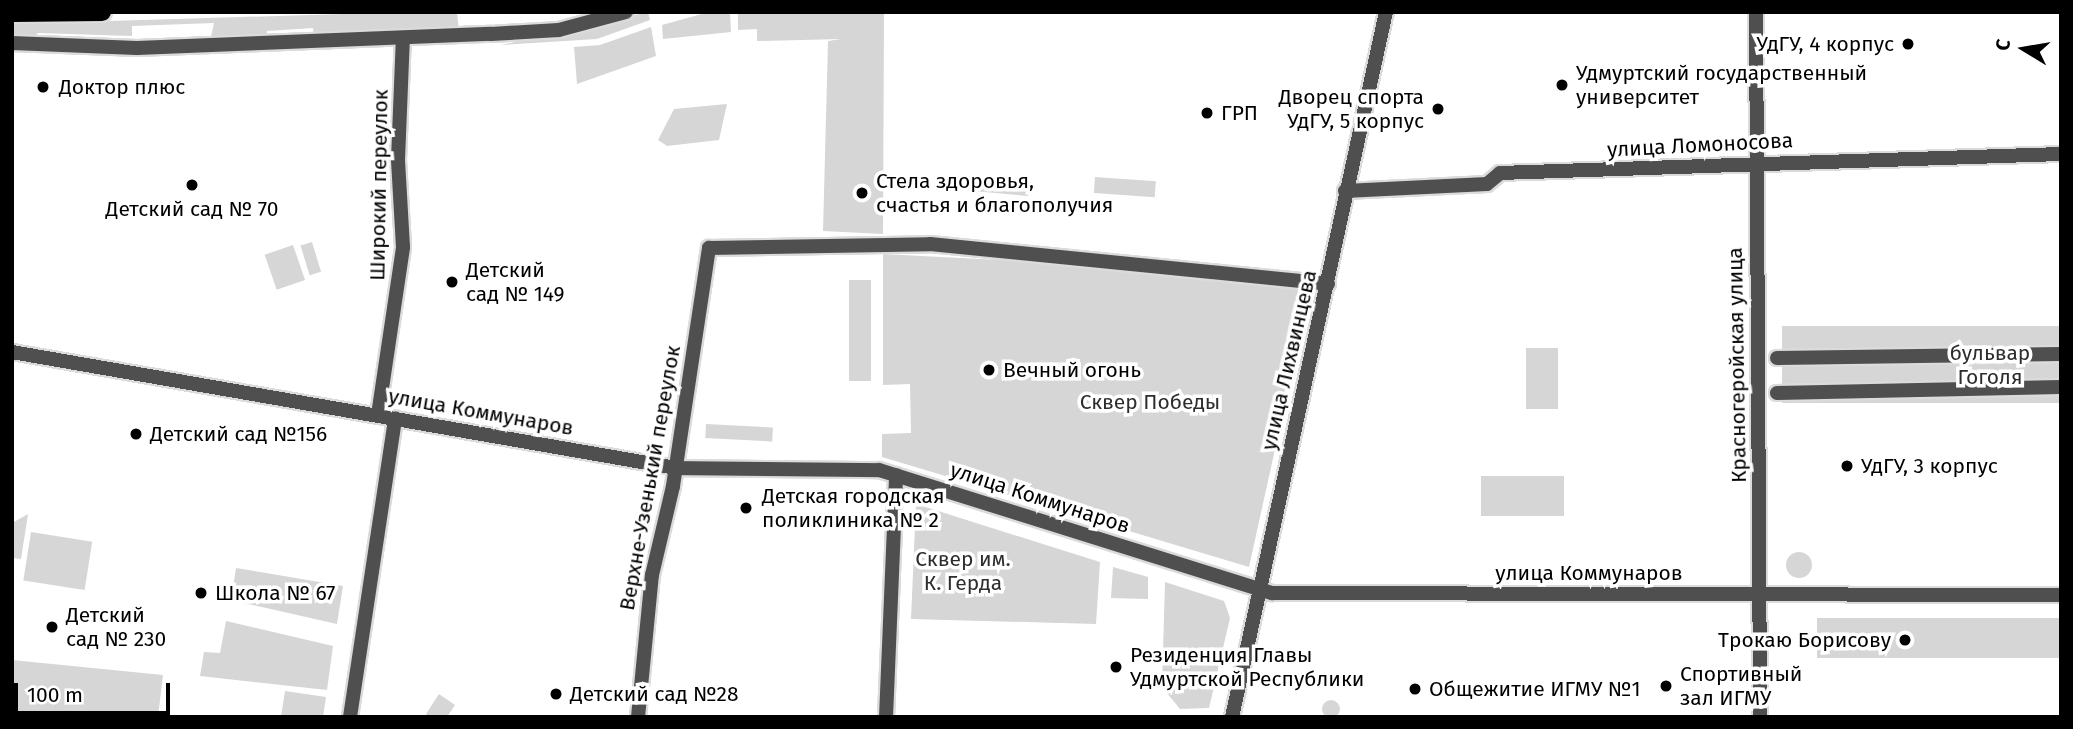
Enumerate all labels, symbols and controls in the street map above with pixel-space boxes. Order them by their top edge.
north arrow [1989,14,2059,84]
place label: УдГУ, 4 корпус [1757,31,1894,57]
marker: УдГУ, 4 корпус [1900,36,1916,52]
text: С [1991,37,2015,52]
place label: Удмуртский государственный университет [1576,60,1867,110]
place label: Доктор плюс [59,74,185,100]
marker: Доктор плюс [33,77,53,97]
marker: Удмуртский государственный университет [1554,77,1570,93]
place label: Дворец спорта УдГУ, 5 корпус [1279,84,1424,134]
street label: Широкий переулок [365,89,393,281]
place label: ГРП [1221,100,1258,126]
marker: Дворец спорта УдГУ, 5 корпус [1430,101,1446,117]
marker: ГРП [1199,105,1215,121]
street label: улица Ломоносова [1606,128,1794,162]
place label: Стела здоровья, счастья и благополучия [876,168,1113,218]
marker: Детский сад № 70 [184,177,200,193]
marker: Стела здоровья, счастья и благополучия [854,185,870,201]
place label: Детский сад № 70 [106,196,278,222]
street label: Красногеройская улица [1722,247,1752,483]
place label: Детский сад № 149 [466,257,565,307]
street label: улица Лихвинцева [1256,267,1322,453]
marker: Детский сад № 149 [444,274,460,290]
park label: бульвар Гоголя [1950,340,2030,390]
street label: Верхне-Узенький переулок [614,344,686,612]
place label: Вечный огонь [1003,357,1141,383]
marker: Вечный огонь [981,362,997,378]
street label: улица Коммунаров [387,383,575,441]
park label: Сквер Победы [1080,389,1220,415]
place label: Детский сад №156 [150,421,327,447]
marker: Детский сад №156 [128,426,144,442]
place label: УдГУ, 3 корпус [1861,453,1998,479]
street label: улица Коммунаров [947,457,1133,539]
marker: УдГУ, 3 корпус [1839,458,1855,474]
place label: Детская городская поликлиника № 2 [762,483,944,533]
marker: Детская городская поликлиника № 2 [736,498,756,518]
park label: Сквер им. К. Герда [915,546,1011,596]
street label: улица Коммунаров [1495,560,1683,586]
place label: Школа № 67 [215,580,335,606]
marker: Школа № 67 [193,585,209,601]
place label: Детский сад № 230 [66,602,166,652]
marker: Детский сад № 230 [44,619,60,635]
place label: Трокаю Борисову [1718,627,1891,653]
marker: Трокаю Борисову [1897,632,1913,648]
place label: Резиденция Главы Удмуртской Республики [1130,642,1364,692]
marker: Резиденция Главы Удмуртской Республики [1108,659,1124,675]
place label: Спортивный зал ИГМУ [1680,661,1802,711]
scale bar [18,670,173,714]
place label: Общежитие ИГМУ №1 [1429,676,1640,702]
marker: Спортивный зал ИГМУ [1658,678,1674,694]
place label: Детский сад №28 [570,681,738,707]
marker: Общежитие ИГМУ №1 [1407,681,1423,697]
text: 100 m [27,682,83,708]
marker: Детский сад №28 [548,686,564,702]

